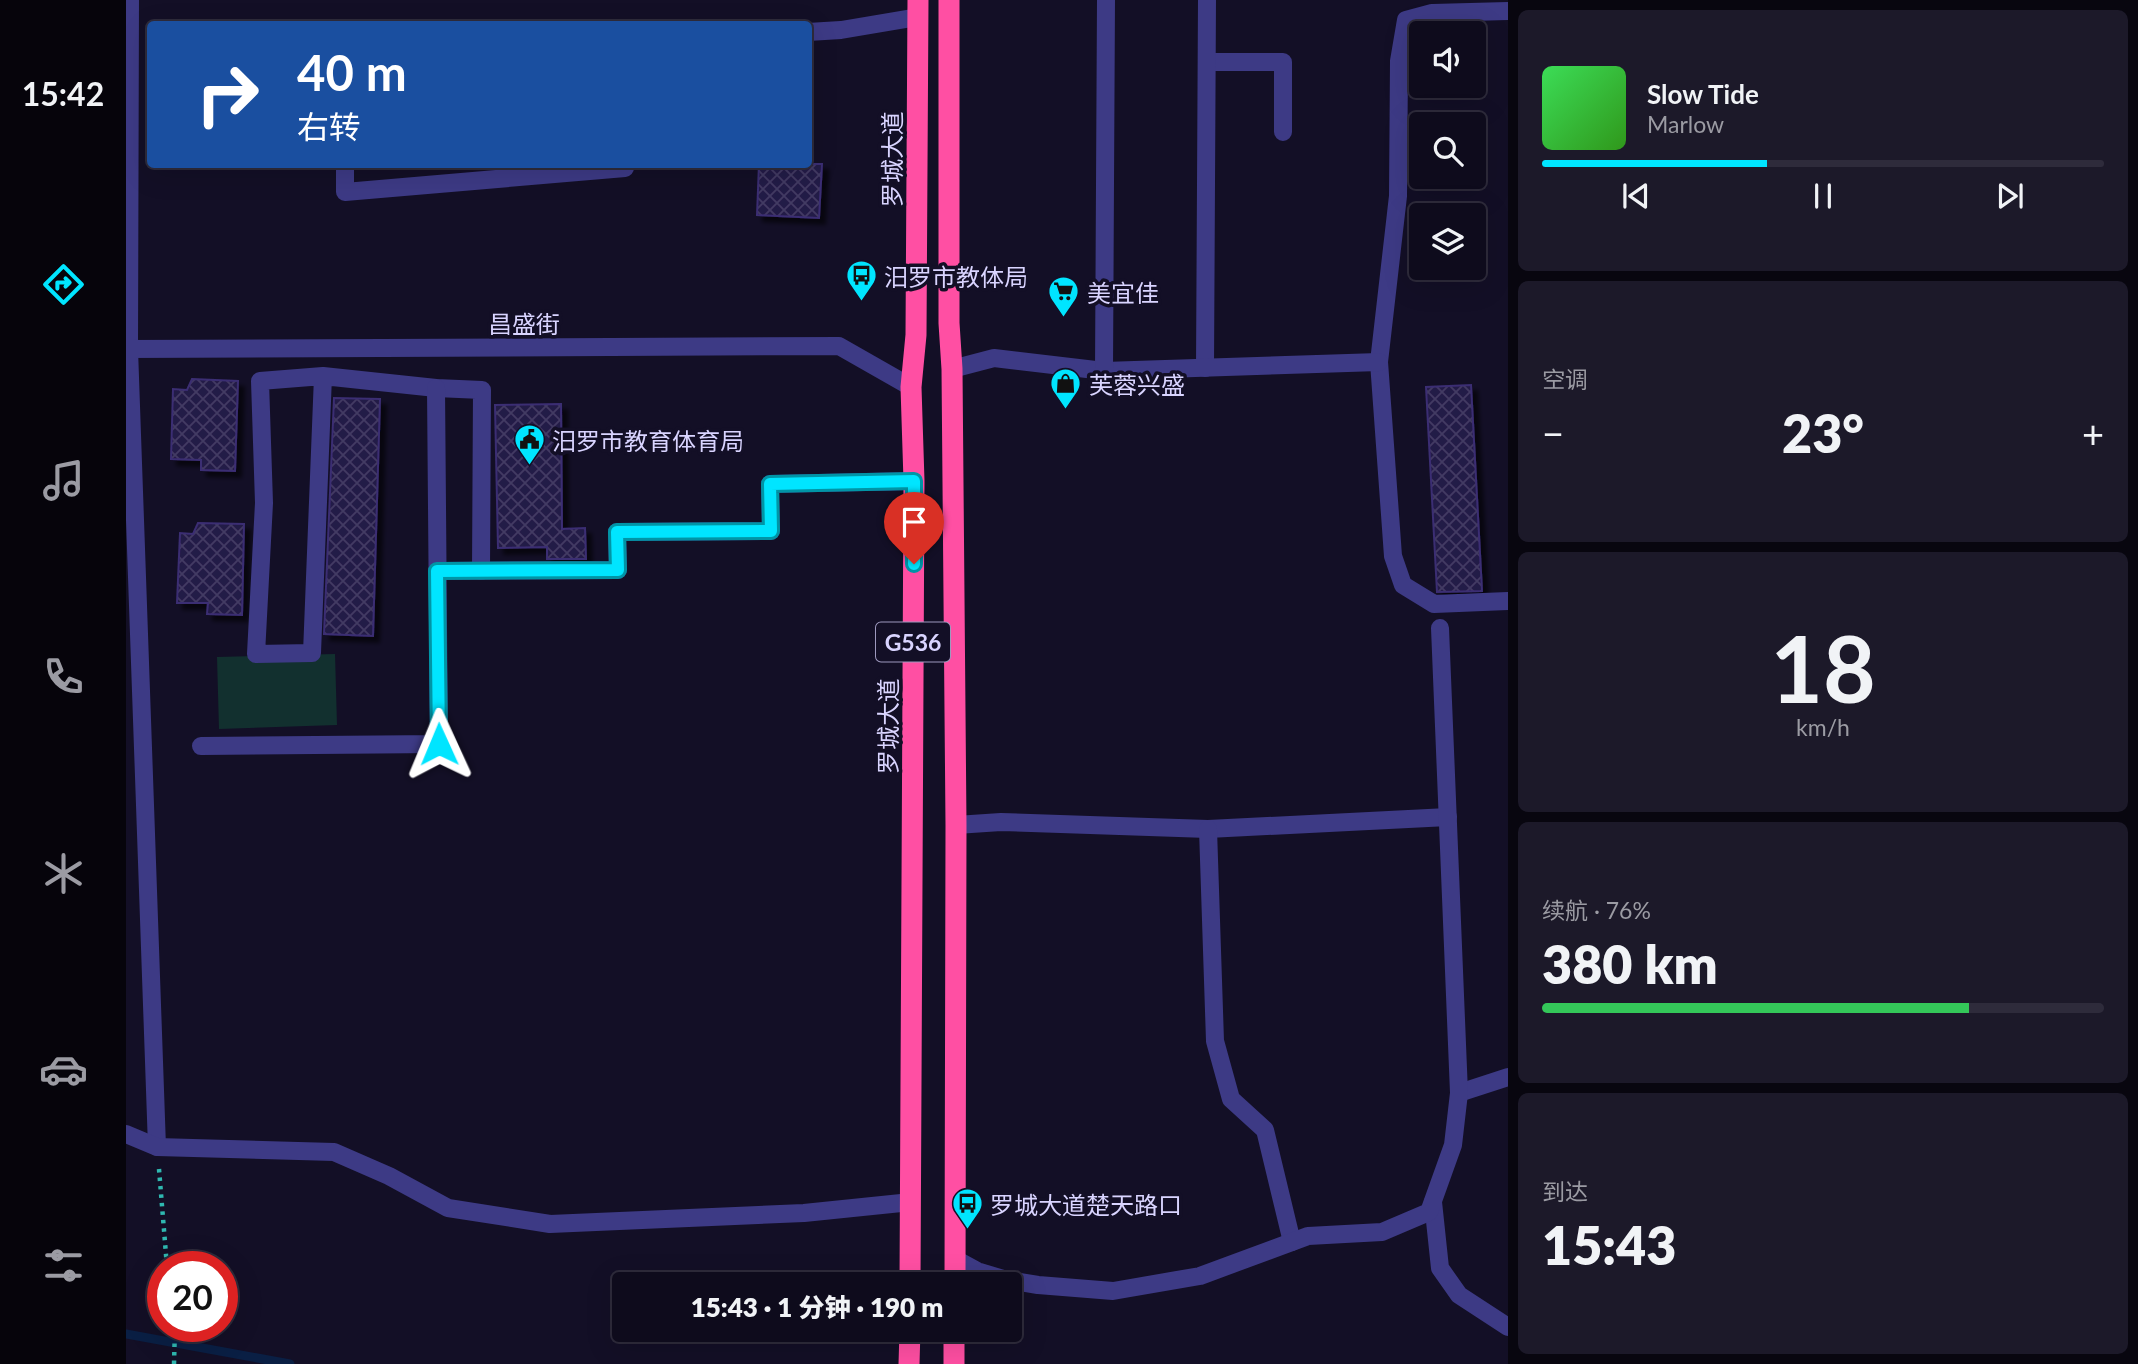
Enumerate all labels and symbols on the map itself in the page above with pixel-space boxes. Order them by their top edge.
street label: 罗城大道 [877,111,906,207]
bus stop icon: 汨罗市教体局 [844,259,878,303]
place label: 汨罗市教体局 [884,262,1028,291]
supermarket icon: 美宜佳 [1047,275,1081,319]
place label: 美宜佳 [1087,278,1159,307]
street label: 昌盛街 [488,309,560,338]
shop icon: 芙蓉兴盛 [1049,367,1083,411]
place label: 芙蓉兴盛 [1089,370,1185,399]
public building icon: 汨罗市教育体育局 [512,423,546,467]
place label: 汨罗市教育体育局 [552,426,744,455]
pin [884,492,944,564]
road number: G536 [876,622,950,662]
street label: 罗城大道 [873,678,902,774]
position arrow [402,707,476,781]
bus stop icon: 罗城大道楚天路口 [950,1187,984,1231]
place label: 罗城大道楚天路口 [990,1190,1182,1219]
speed limit sign: 20 [147,1251,238,1342]

